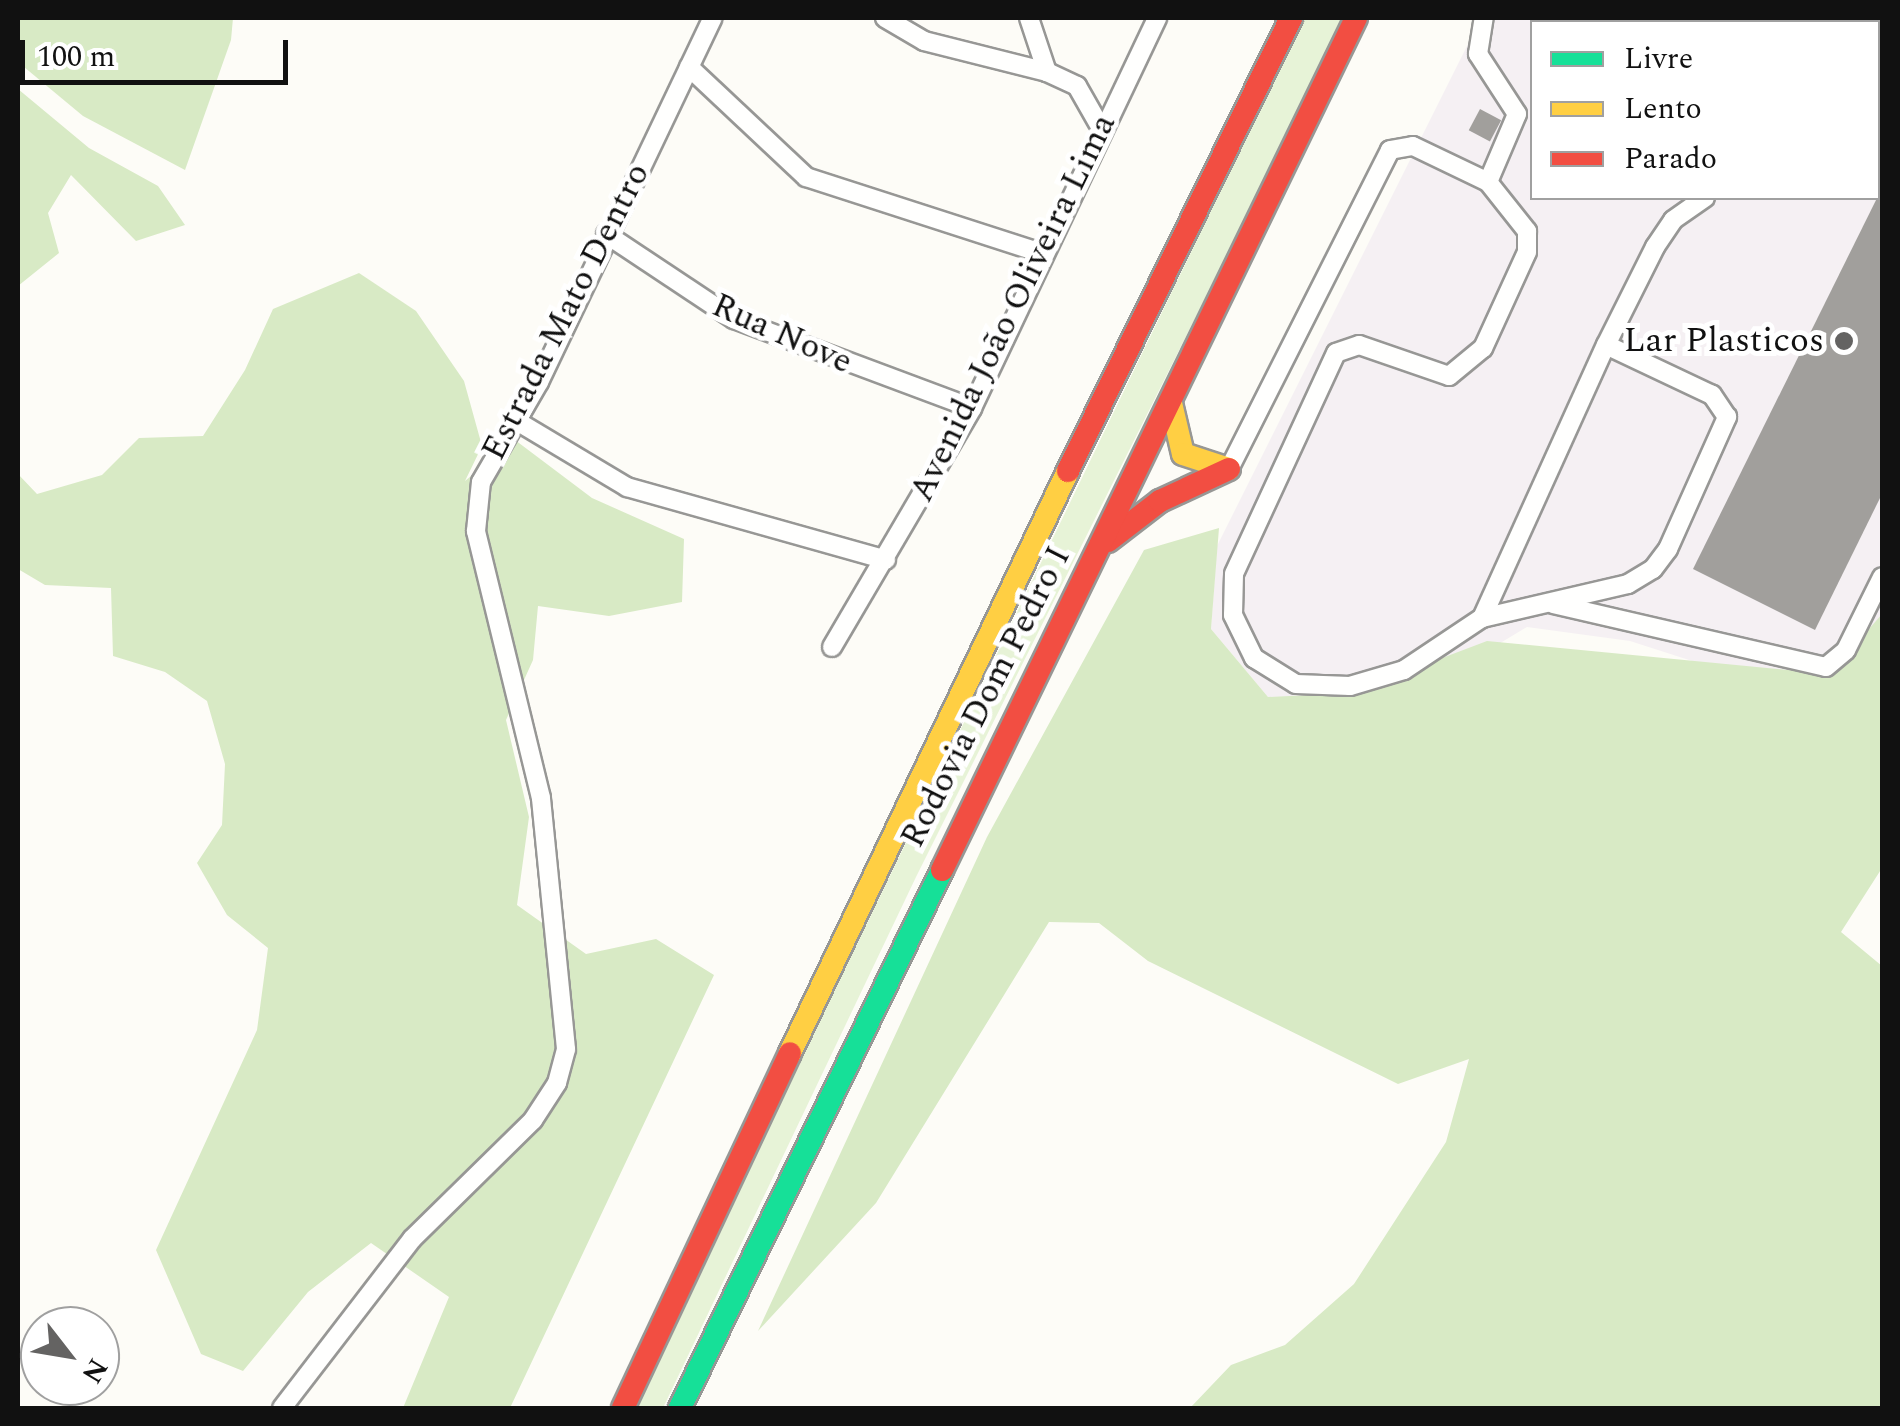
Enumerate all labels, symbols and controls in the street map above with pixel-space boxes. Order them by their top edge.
scale bar [25,20,292,82]
legend [1530,20,1880,200]
text: 100 m [37,34,115,80]
text: Livre [1624,36,1693,82]
text: Lento [1624,86,1702,132]
street label: Avenida João Oliveira Lima [901,107,1125,509]
text: Parado [1624,136,1717,182]
street label: Estrada Mato Dentro [473,156,659,468]
street label: Rua Nove [705,284,859,384]
place label: Lar Plasticos [1623,320,1824,362]
marker: Lar Plasticos [1833,330,1855,352]
street label: Rodovia Dom Pedro I [892,539,1080,855]
north arrow [20,1306,120,1406]
text: N [70,1350,119,1392]

